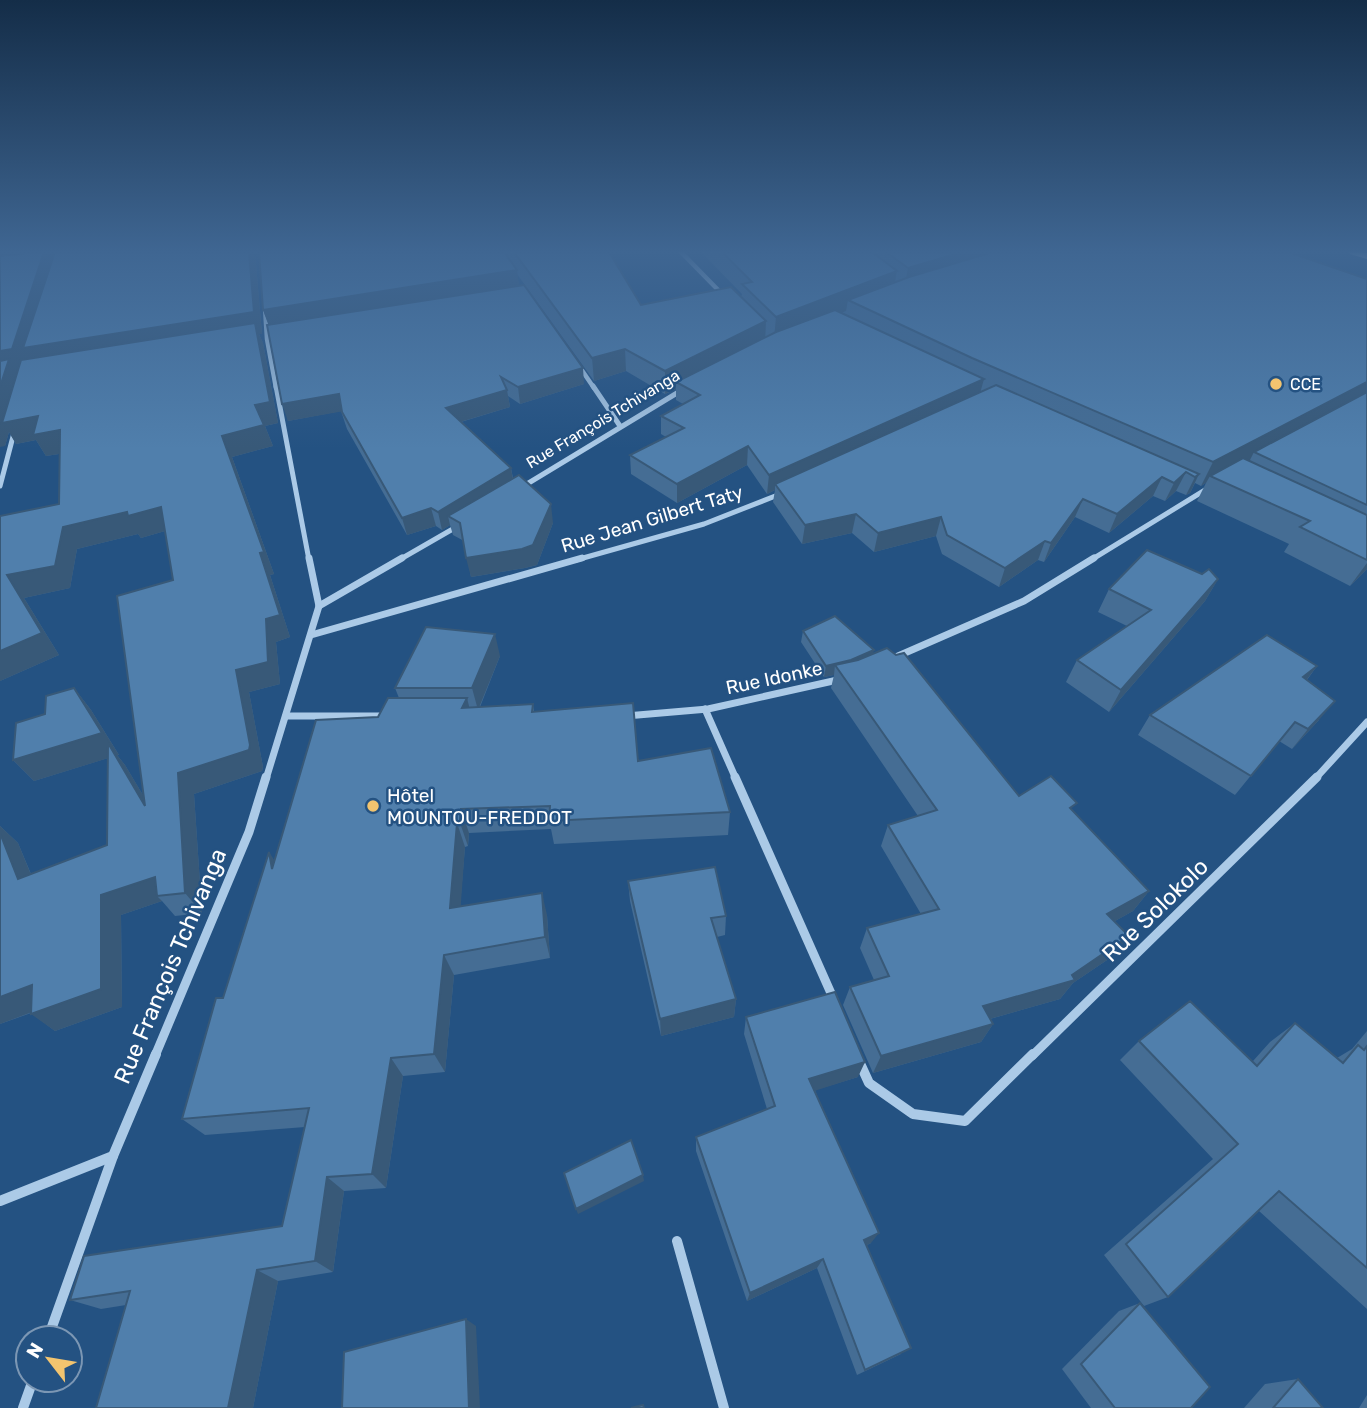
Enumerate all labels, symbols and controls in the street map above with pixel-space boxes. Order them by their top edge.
street label: Rue François Tchivanga [523,366,683,472]
place label: CCE [1290,375,1321,394]
marker: CCE [1268,376,1284,392]
street label: Rue Jean Gilbert Taty [558,480,746,558]
street label: Rue Idonke [724,657,824,699]
place label: Hôtel MOUNTOU-FREDDOT [387,784,572,829]
marker: Hôtel MOUNTOU-FREDDOT [365,798,381,814]
street label: Rue François Tchivanga [108,844,232,1088]
street label: Rue Solokolo [1096,852,1214,968]
north arrow [14,1324,84,1394]
text: N [21,1339,48,1362]

